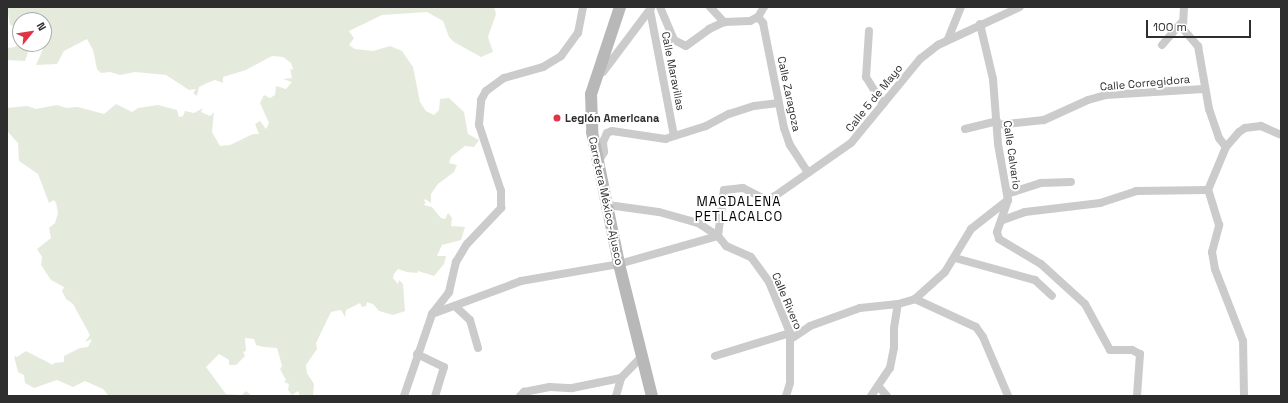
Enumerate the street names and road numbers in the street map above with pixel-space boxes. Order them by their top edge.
street label: Calle Maravillas [659,30,687,112]
street label: Calle Zaragoza [775,55,803,133]
street label: Calle 5 de Mayo [843,62,905,134]
street label: Calle Corregidora [1099,72,1191,94]
street label: Calle Calvario [1001,119,1023,191]
street label: Carretera México-Ajusco [586,136,626,266]
street label: Calle Rivero [769,270,805,332]

